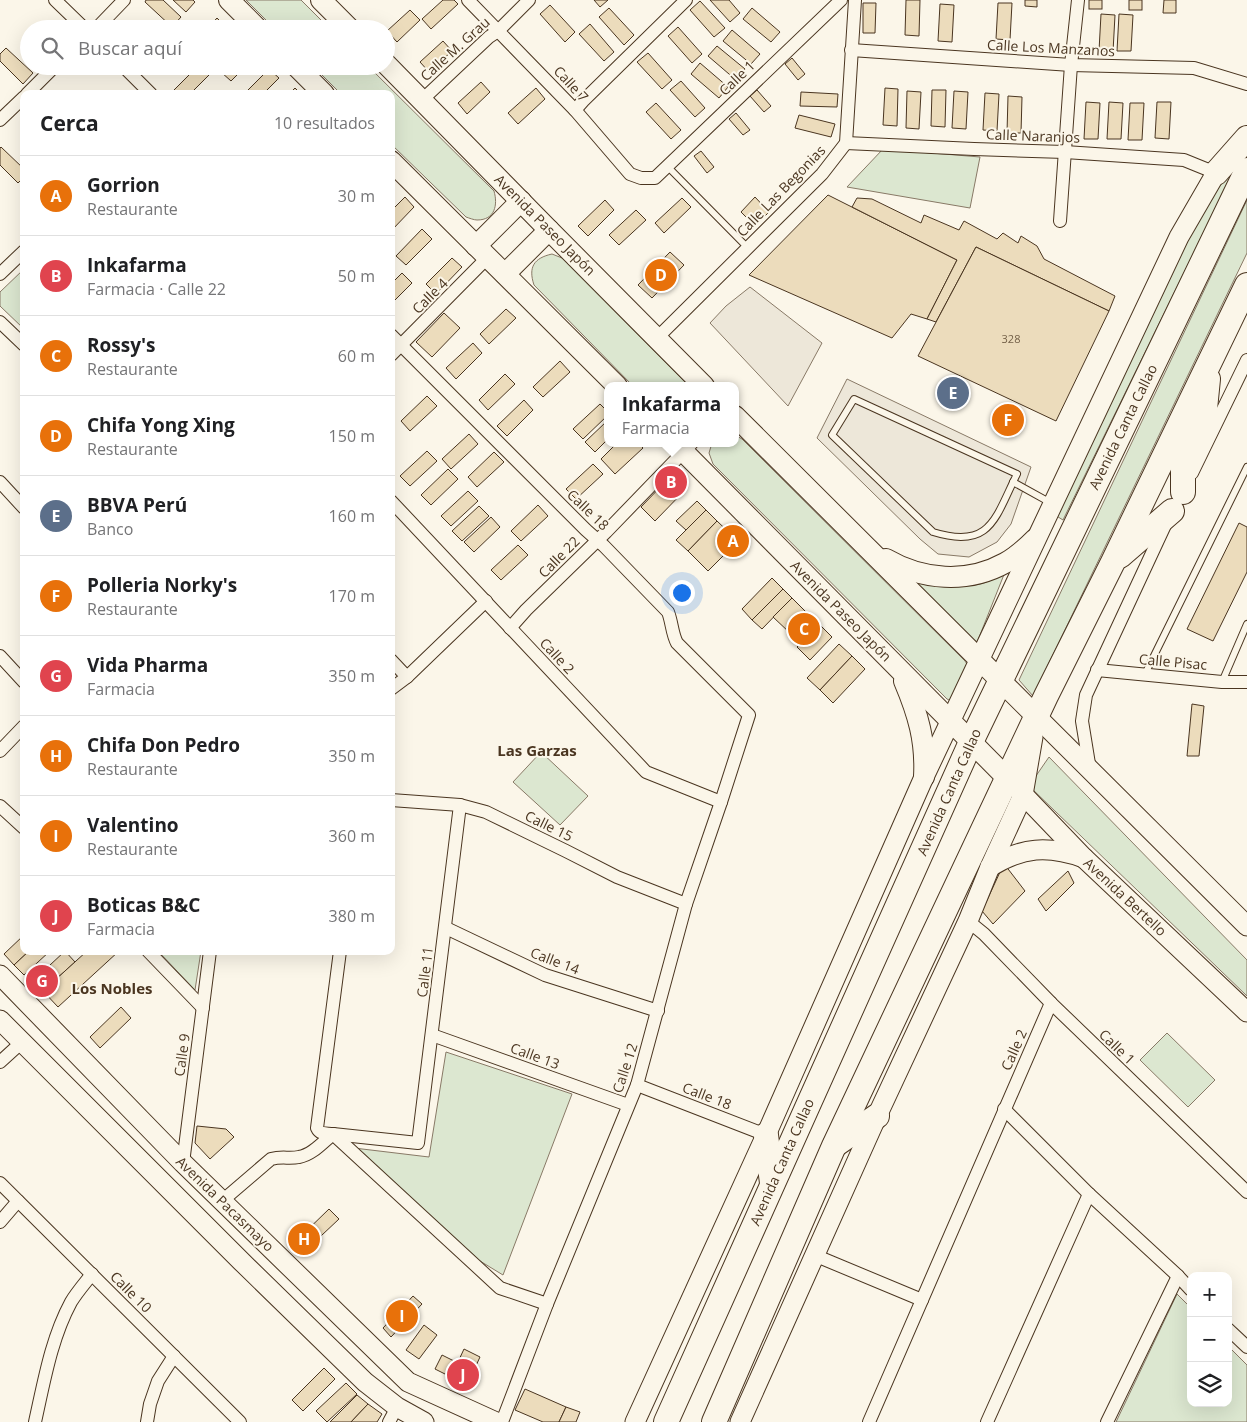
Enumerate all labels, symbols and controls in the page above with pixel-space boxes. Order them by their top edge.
street label: Calle M. Grau [416,12,493,85]
search box [20,20,395,75]
icon: search [38,34,66,62]
text: Buscar aquí [78,35,182,61]
street label: Calle Los Manzanos [987,35,1116,60]
street label: Calle 1 [715,56,759,99]
street label: Calle 7 [550,61,593,106]
text: Cerca [40,109,99,137]
text: 10 resultados [274,112,375,134]
street label: Calle Naranjos [986,124,1081,147]
street label: Calle Las Begonias [732,141,829,240]
street label: Avenida Paseo Japón [491,170,600,279]
text: Gorrion [87,172,160,198]
text: A [50,185,62,207]
text: 30 m [338,185,375,207]
text: Restaurante [87,198,178,220]
text: Inkafarma [87,252,187,278]
pin: D [645,256,677,294]
text: B [51,265,61,287]
text: 50 m [338,265,375,287]
street label: Calle 4 [408,274,452,318]
text: Farmacia · Calle 22 [87,278,226,300]
house number: 328 [1002,331,1020,346]
text: Rossy's [87,332,156,358]
text: C [51,345,61,367]
text: 60 m [338,345,375,367]
text: Restaurante [87,358,178,380]
street label: Avenida Canta Callao [1084,361,1161,493]
pin: E [937,374,969,412]
popup [604,382,739,447]
text: Inkafarma [622,391,721,417]
pin: F [992,401,1024,439]
text: Chifa Yong Xing [87,412,235,438]
text: Farmacia [622,417,690,439]
text: D [50,425,62,447]
text: 150 m [329,425,375,447]
text: Restaurante [87,438,178,460]
pin: B [655,463,687,501]
street label: Calle 18 [563,485,613,534]
text: BBVA Perú [87,492,187,518]
text: E [52,505,60,527]
text: 160 m [329,505,375,527]
text: Banco [87,518,133,540]
pin: A [717,522,749,560]
street label: Calle 22 [534,532,583,581]
street label: Avenida Paseo Japón [787,556,896,665]
text: Polleria Norky's [87,572,237,598]
your location [669,580,695,606]
text: F [52,585,60,607]
text: 170 m [329,585,375,607]
text: Restaurante [87,598,178,620]
pin: C [788,610,820,648]
street label: Calle 2 [536,633,579,678]
street label: Calle Pisac [1138,649,1208,674]
text: Vida Pharma [87,652,208,678]
text: G [50,665,62,687]
text: 350 m [329,665,375,687]
text: Farmacia [87,678,155,700]
street label: Avenida Canta Callao [912,725,985,858]
text: Chifa Don Pedro [87,732,240,758]
district label: Las Garzas [497,740,577,760]
text: H [50,745,62,767]
text: 350 m [329,745,375,767]
text: Restaurante [87,758,178,780]
street label: Calle 15 [522,806,576,845]
text: Valentino [87,812,179,838]
text: I [53,825,59,847]
text: 360 m [329,825,375,847]
text: Restaurante [87,838,178,860]
street label: Avenida Bertello [1080,853,1171,940]
text: Boticas B&C [87,892,200,918]
text: J [53,905,59,927]
text: 380 m [329,905,375,927]
text: Farmacia [87,918,155,940]
street label: Calle 14 [528,942,582,979]
street label: Calle 11 [412,945,437,998]
pin: G [26,962,58,1000]
district label: Los Nobles [72,978,152,998]
street label: Calle 1 [1095,1025,1139,1068]
street label: Calle 2 [996,1026,1031,1073]
street label: Calle 9 [169,1032,194,1078]
street label: Calle 13 [508,1038,562,1073]
street label: Calle 12 [608,1041,641,1095]
street label: Calle 18 [680,1077,734,1114]
street label: Avenida Canta Callao [745,1095,818,1228]
street label: Avenida Pacasmayo [172,1152,278,1255]
pin: H [288,1220,320,1258]
street label: Calle 10 [107,1267,156,1316]
map controls [1187,1272,1232,1407]
button: + [1187,1272,1232,1317]
pin: I [386,1297,418,1335]
button: − [1187,1317,1232,1362]
pin: J [447,1356,479,1394]
button: layers [1187,1362,1232,1407]

